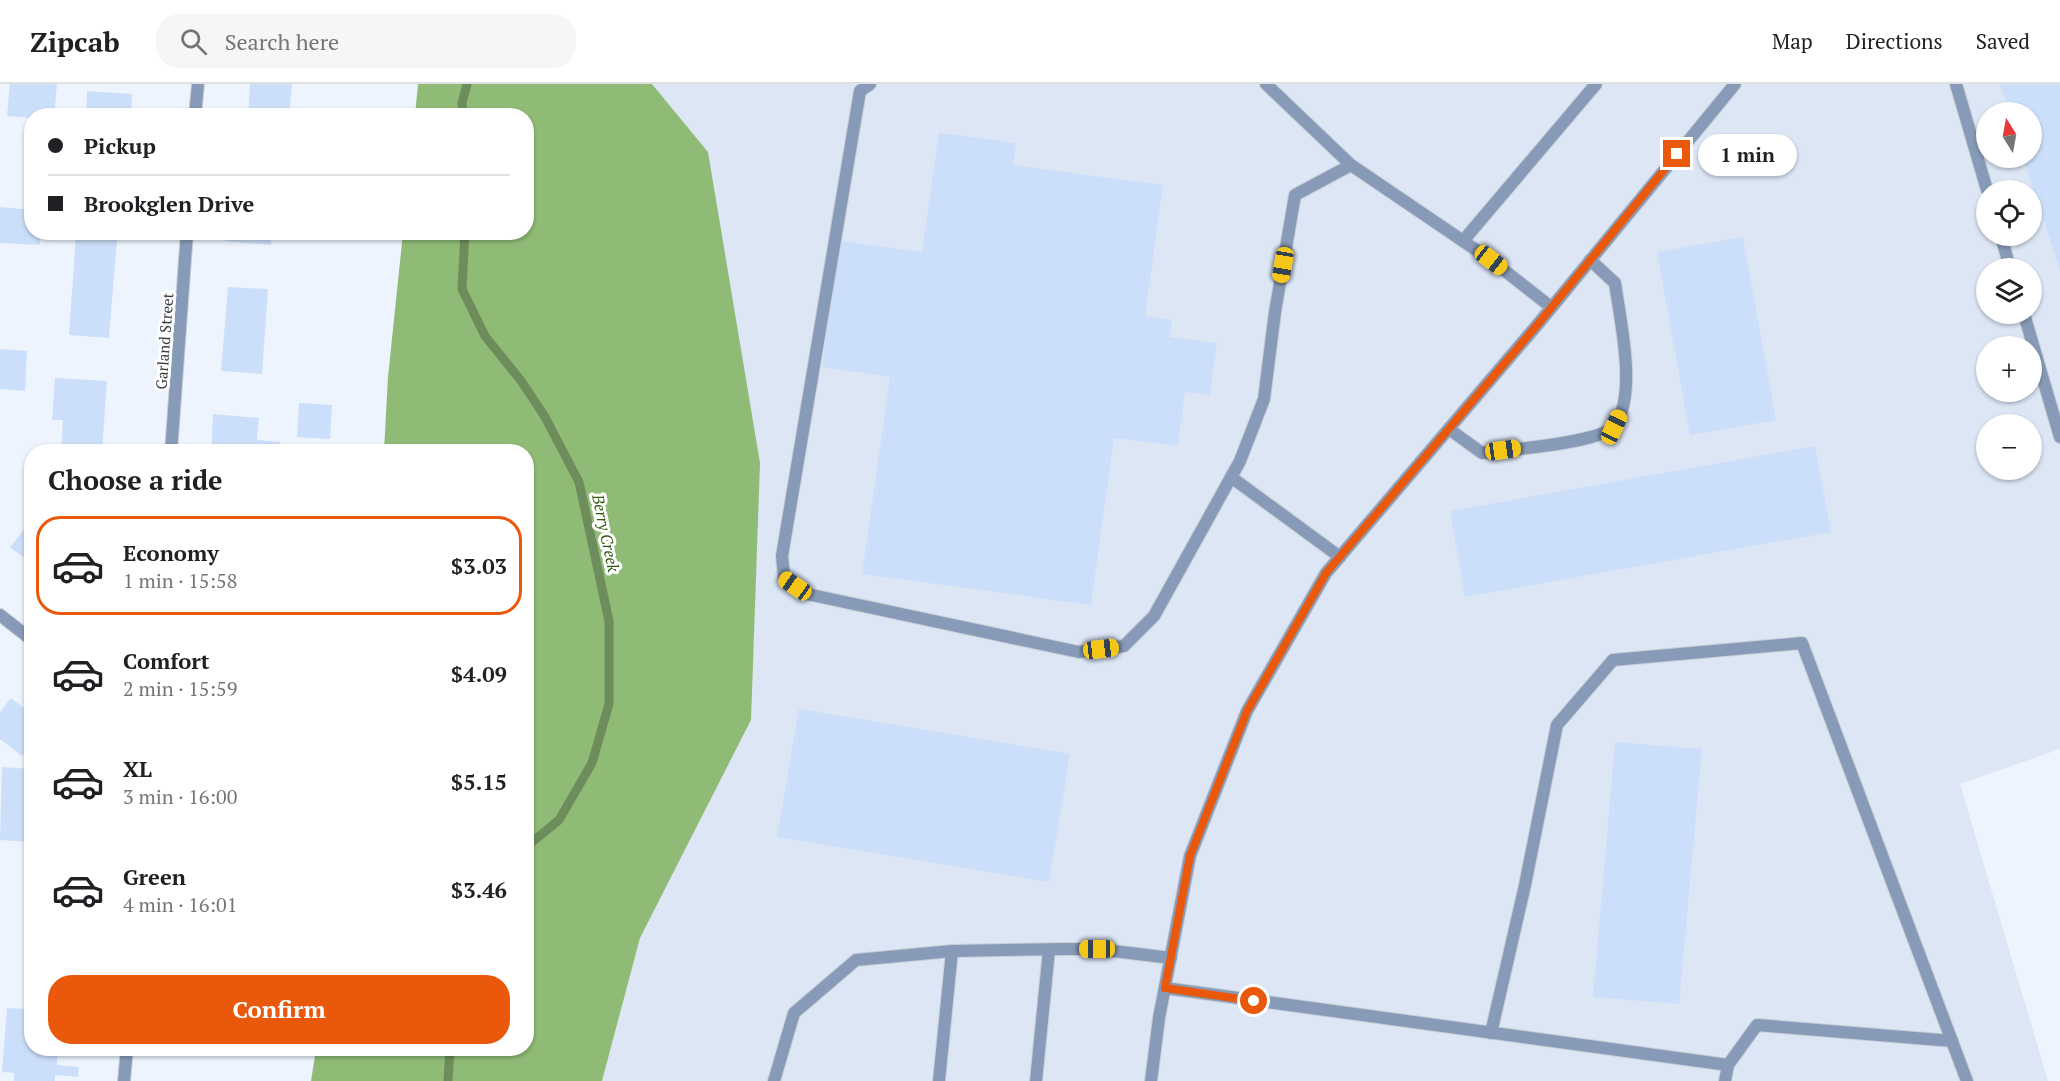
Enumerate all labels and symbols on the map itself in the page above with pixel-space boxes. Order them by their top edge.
north arrow [1976,102,2042,168]
callout: 1 min [1698,133,1797,175]
route end [1663,140,1690,167]
car [1471,242,1511,278]
car [1271,246,1295,284]
street label: Garland Street [151,292,177,390]
car [1598,407,1630,447]
car [1484,439,1522,461]
water label: Berry Creek [587,491,625,574]
car [775,568,815,604]
car [1082,638,1120,660]
car [1079,940,1115,958]
route start [1240,987,1267,1014]

